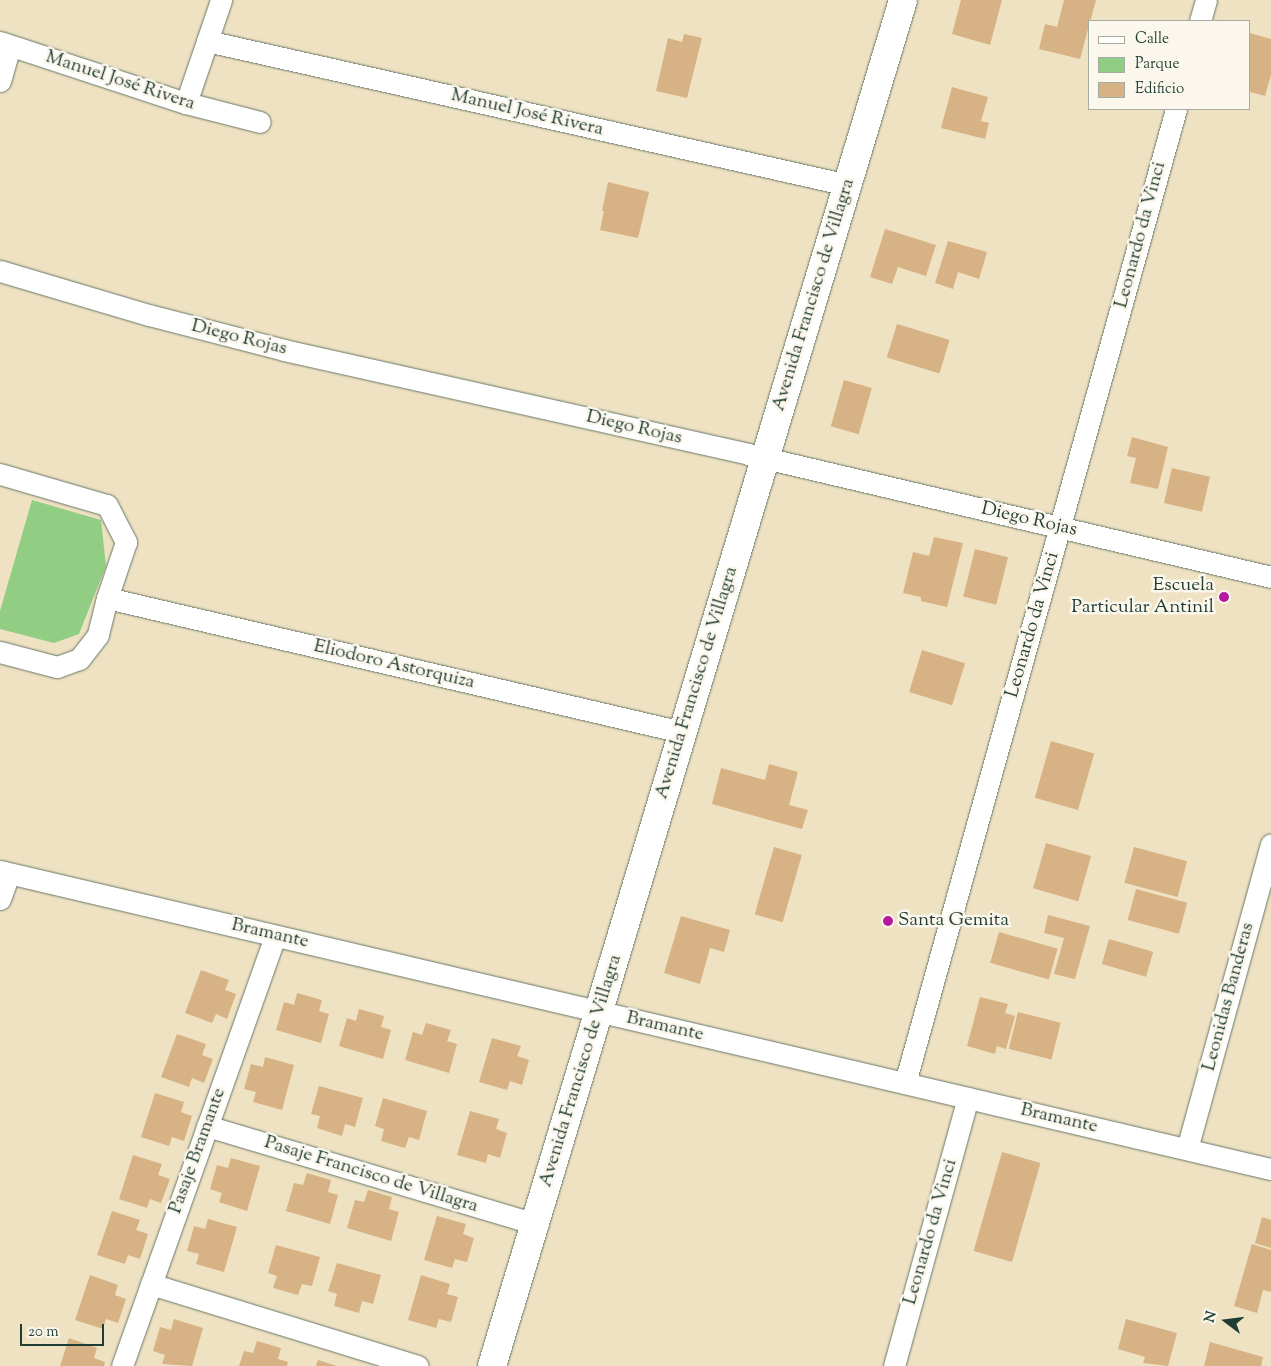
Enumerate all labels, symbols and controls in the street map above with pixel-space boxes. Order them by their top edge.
legend [1088,20,1251,110]
text: Calle [1135,29,1169,50]
street label: Manuel José Rivera [42,46,198,116]
text: Parque [1135,54,1179,75]
text: Edificio [1135,79,1184,100]
street label: Manuel José Rivera [449,84,605,142]
street label: Leonardo da Vinci [1110,159,1172,311]
street label: Avenida Francisco de Villagra [768,176,860,414]
street label: Diego Rojas [189,315,289,361]
street label: Diego Rojas [584,406,684,450]
street label: Diego Rojas [979,498,1079,542]
street label: Leonardo da Vinci [1001,549,1065,701]
street label: Avenida Francisco de Villagra [651,564,743,802]
place label: Escuela Particular Antinil [1071,575,1214,619]
marker: Escuela Particular Antinil [1218,591,1230,603]
street label: Eliodoro Astorquiza [311,635,477,695]
place label: Santa Gemita [898,910,1009,932]
street label: Bramante [229,914,311,954]
marker: Santa Gemita [882,915,894,927]
street label: Leonidas Banderas [1198,920,1260,1074]
street label: Avenida Francisco de Villagra [535,952,627,1190]
street label: Bramante [624,1007,706,1047]
street label: Pasaje Bramante [165,1085,231,1217]
street label: Bramante [1018,1099,1100,1139]
street label: Pasaje Francisco de Villagra [261,1132,481,1218]
street label: Leonardo da Vinci [899,1156,963,1308]
north arrow [1201,1296,1251,1346]
text: N [1200,1309,1223,1325]
scale bar [22,1314,106,1346]
text: 20 m [28,1322,59,1343]

